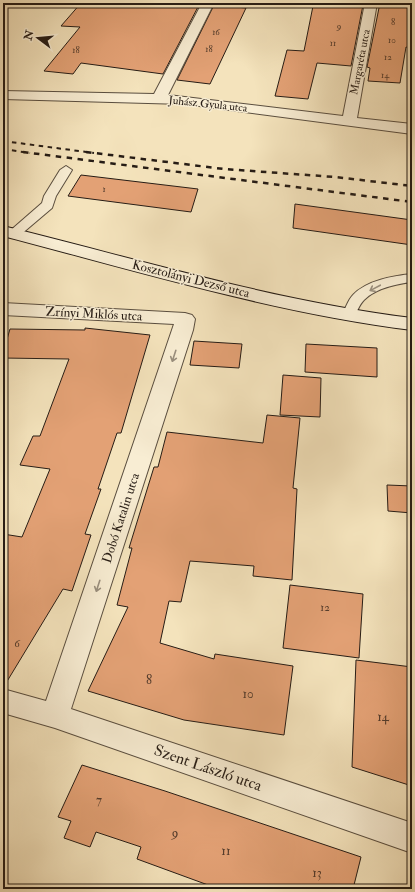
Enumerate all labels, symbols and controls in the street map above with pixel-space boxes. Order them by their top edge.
house number: 8 [391,17,395,28]
north arrow [18,18,58,58]
house number: 9 [336,21,342,32]
house number: 16 [212,27,220,38]
text: N [21,28,37,43]
street label: Margaréta utca [347,28,373,96]
house number: 10 [388,35,396,46]
house number: 11 [330,38,336,49]
house number: 18 [205,44,213,55]
house number: 18 [72,45,80,56]
house number: 12 [384,52,392,63]
house number: 14 [381,70,390,81]
street label: Juhász Gyula utca [167,93,249,116]
house number: 1 [102,184,106,195]
street label: Kosztolányi Dezső utca [130,257,252,302]
one-way arrow [370,285,382,292]
street label: Zrínyi Miklós utca [45,303,143,326]
one-way arrow [170,350,178,362]
street label: Dobó Katalin utca [99,470,143,565]
one-way arrow [94,579,101,592]
house number: 12 [320,601,330,614]
house number: 6 [14,637,21,650]
house number: 8 [146,672,152,688]
house number: 10 [242,686,254,702]
house number: 14 [377,709,390,725]
street label: Szent László utca [151,740,265,796]
house number: 7 [96,792,102,808]
house number: 9 [171,825,178,841]
house number: 11 [221,843,231,859]
house number: 13 [312,865,322,881]

